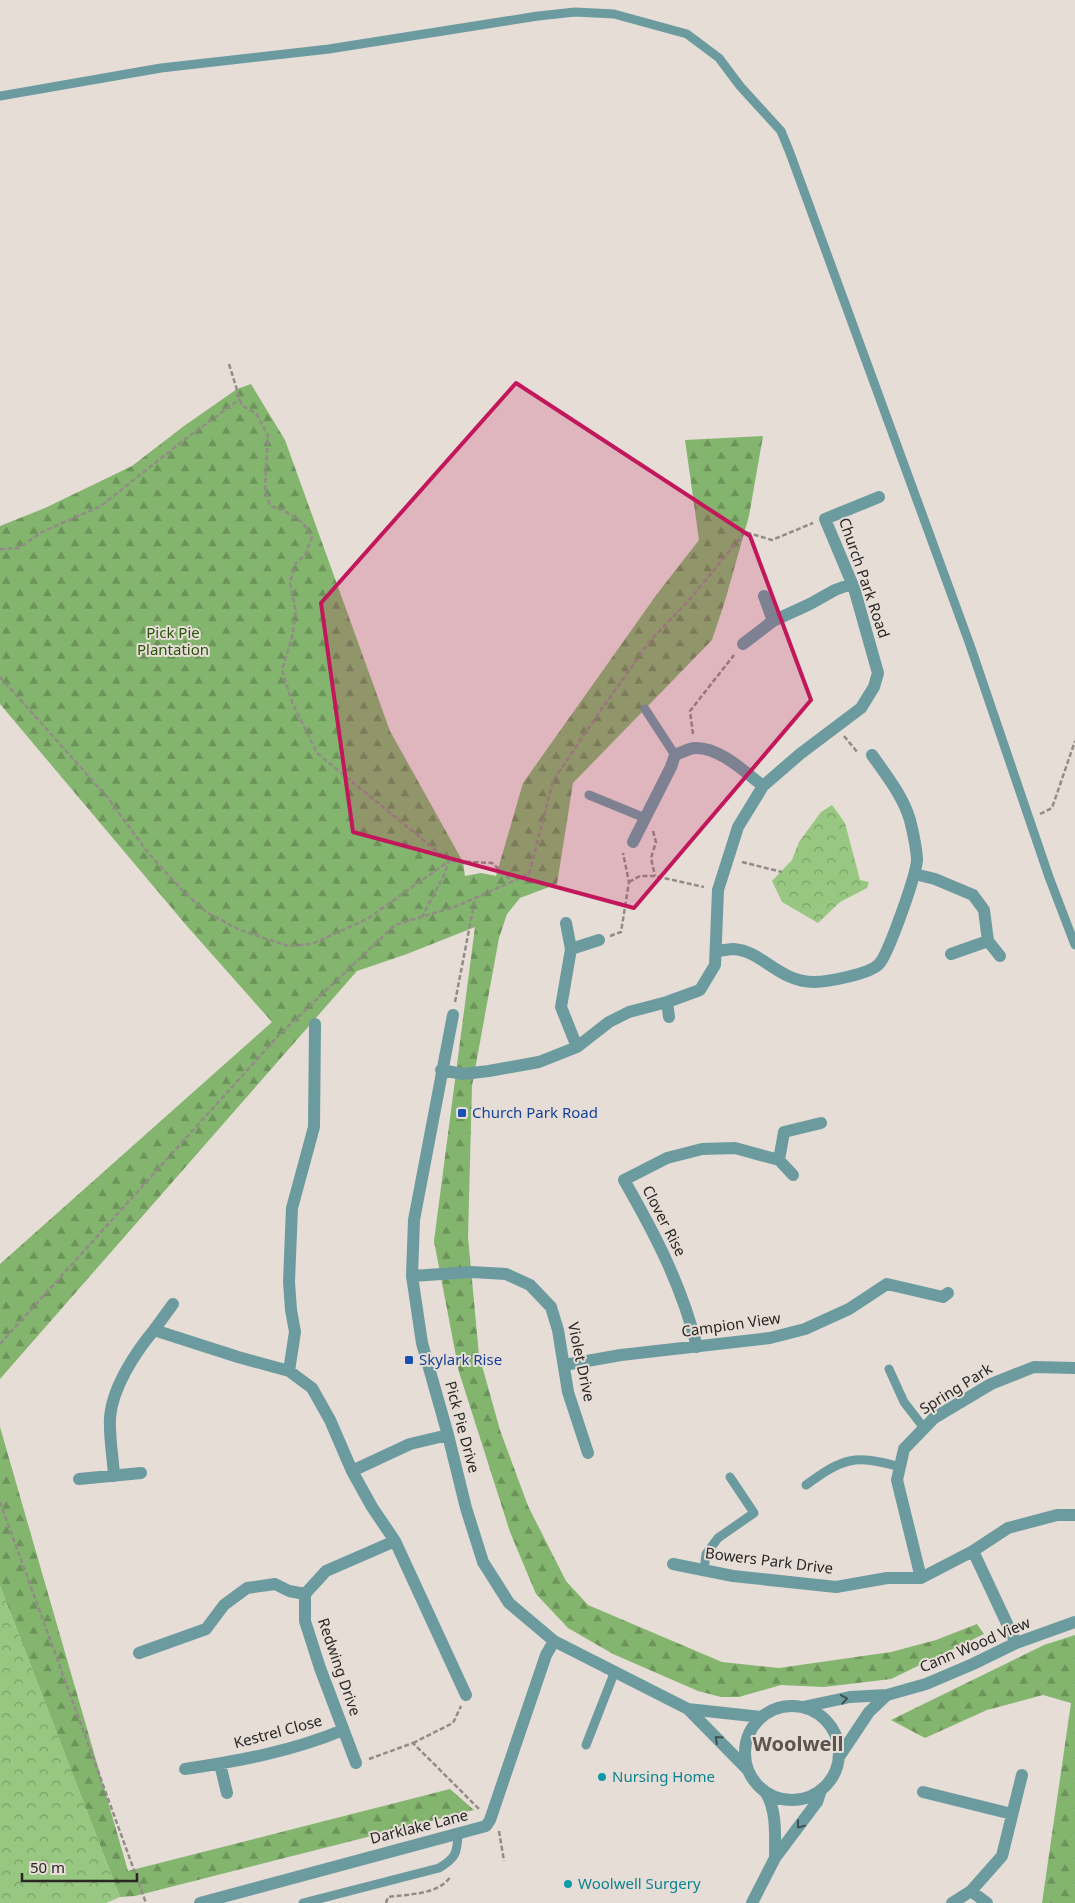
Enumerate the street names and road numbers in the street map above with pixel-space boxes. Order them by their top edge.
street label: Church Park Road [835,515,895,640]
street label: Clover Rise [638,1182,691,1259]
street label: Campion View [680,1307,782,1341]
street label: Violet Drive [564,1320,600,1403]
street label: Spring Park [916,1358,995,1418]
street label: Pick Pie Drive [441,1379,485,1475]
street label: Bowers Park Drive [704,1542,834,1578]
street label: Cann Wood View [916,1612,1033,1676]
street label: Redwing Drive [314,1615,366,1718]
street label: Kestrel Close [231,1710,324,1752]
street label: Darklake Lane [368,1804,470,1848]

